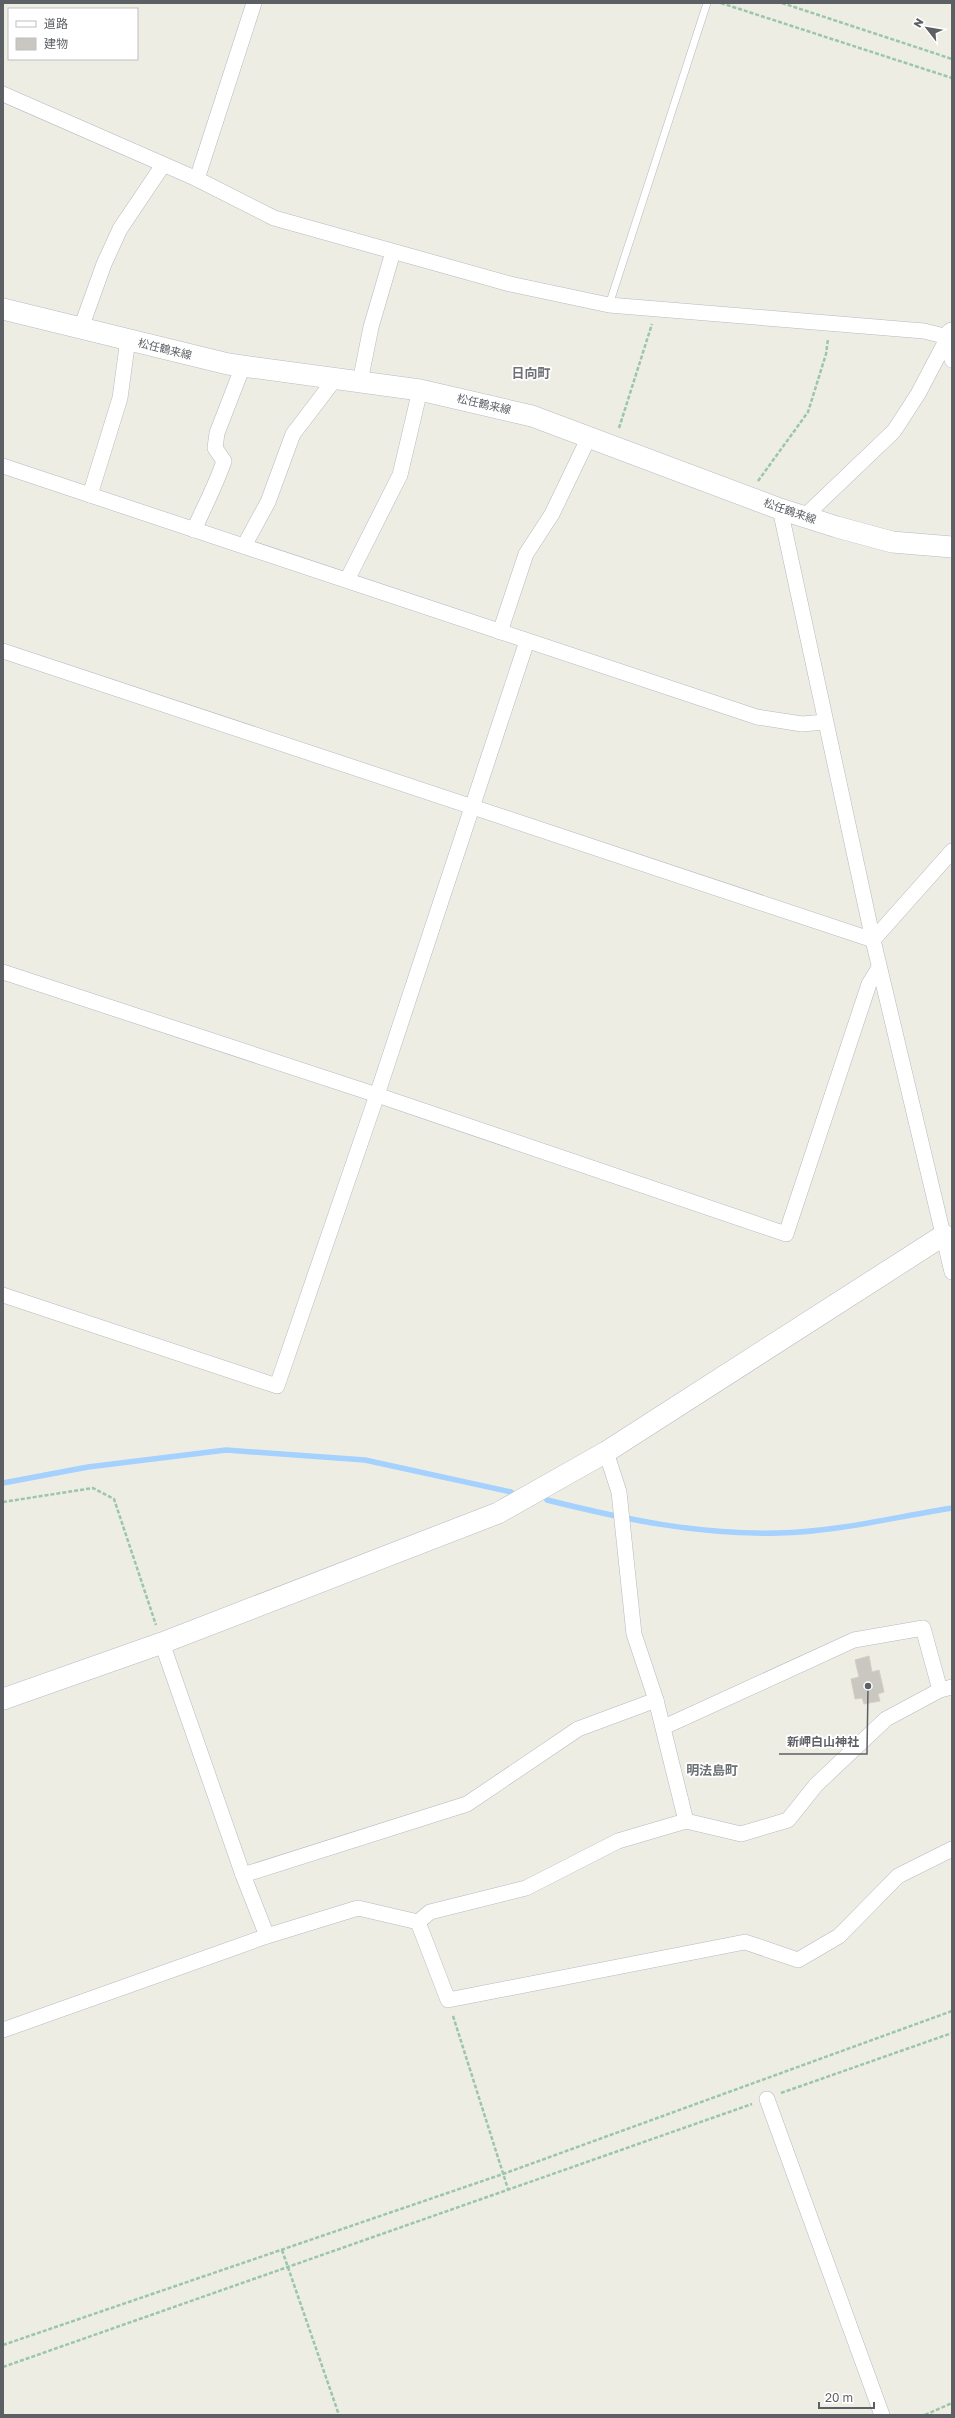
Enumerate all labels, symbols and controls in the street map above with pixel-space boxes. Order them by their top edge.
legend [8,8,138,60]
north arrow [907,8,947,48]
text: 道路 [44,16,68,31]
text: N [910,16,926,30]
text: 建物 [44,36,68,51]
street label: 松任鶴来線 [137,336,193,361]
district label: 日向町 [511,365,551,381]
street label: 松任鶴来線 [456,391,512,416]
street label: 松任鶴来線 [762,495,818,526]
callout: 新岬白山神社 [779,1730,867,1754]
text: 新岬白山神社 [787,1734,859,1749]
district label: 明法島町 [686,1762,738,1778]
scale bar [819,2384,874,2410]
text: 20 m [825,2390,853,2405]

